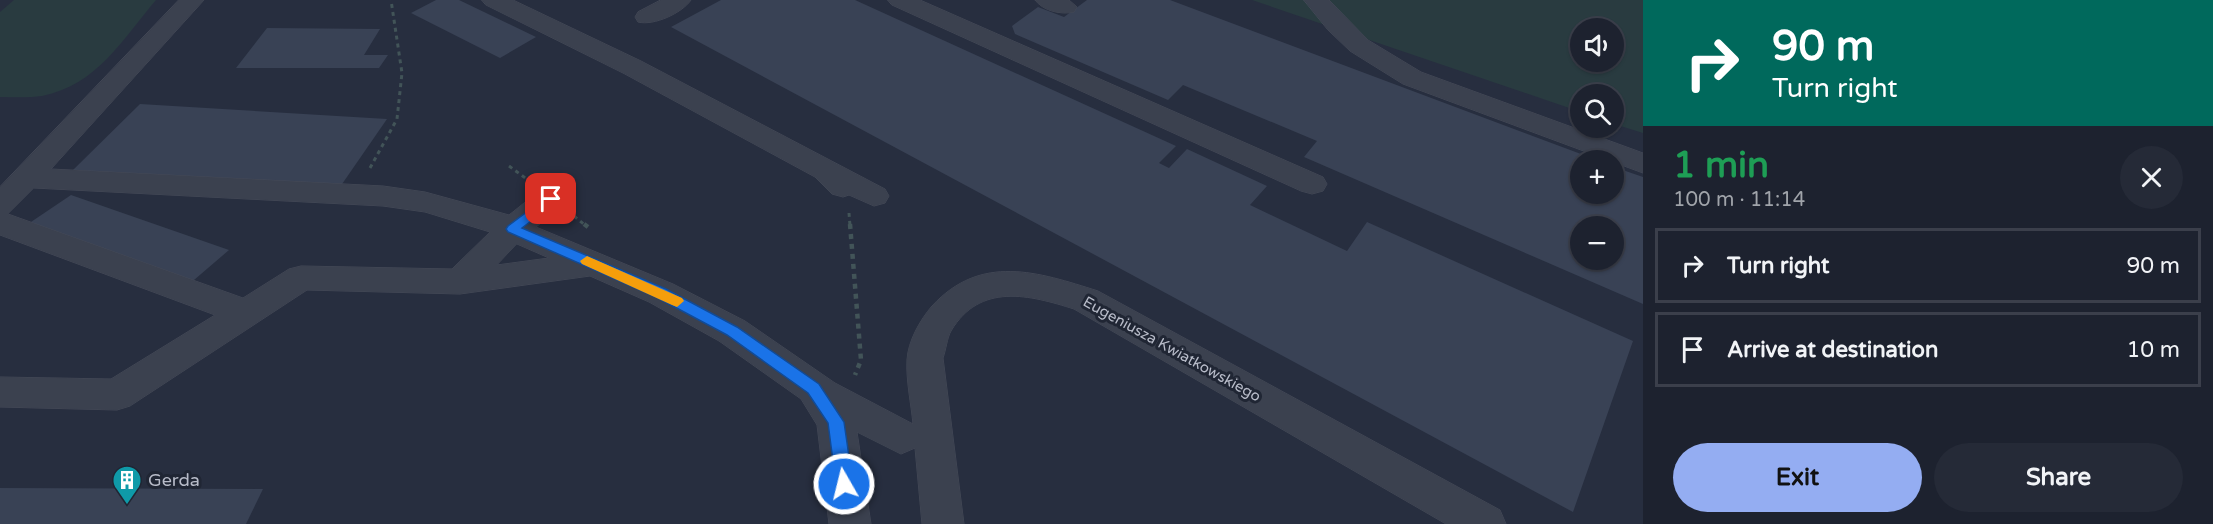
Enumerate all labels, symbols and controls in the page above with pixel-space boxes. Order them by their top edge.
map controls [1570,18,1624,270]
button: sound [1570,18,1624,72]
text: 90 m [1772,21,1874,72]
icon: right [1673,24,1751,102]
text: Turn right [1772,72,1898,105]
button: search [1570,84,1624,138]
text: 1 min [1673,144,1769,187]
button: close [2120,146,2183,209]
button: + [1570,150,1624,204]
pin [525,173,576,224]
icon: arrive [534,182,567,215]
text: 100 m · 11:14 [1673,188,1805,212]
button: − [1570,216,1624,270]
icon: right [1676,249,1709,282]
text: Turn right [1727,253,1829,279]
text: 90 m [2126,253,2180,279]
street label: Eugeniusza Kwiatkowskiego [1080,293,1264,405]
icon: arrive [1676,333,1709,366]
text: Arrive at destination [1727,337,1938,363]
text: 10 m [2126,337,2180,363]
button: Exit [1673,443,1922,512]
button: Share [1934,443,2183,512]
position arrow [812,452,876,516]
building icon: Gerda [111,464,143,506]
place label: Gerda [148,469,200,491]

